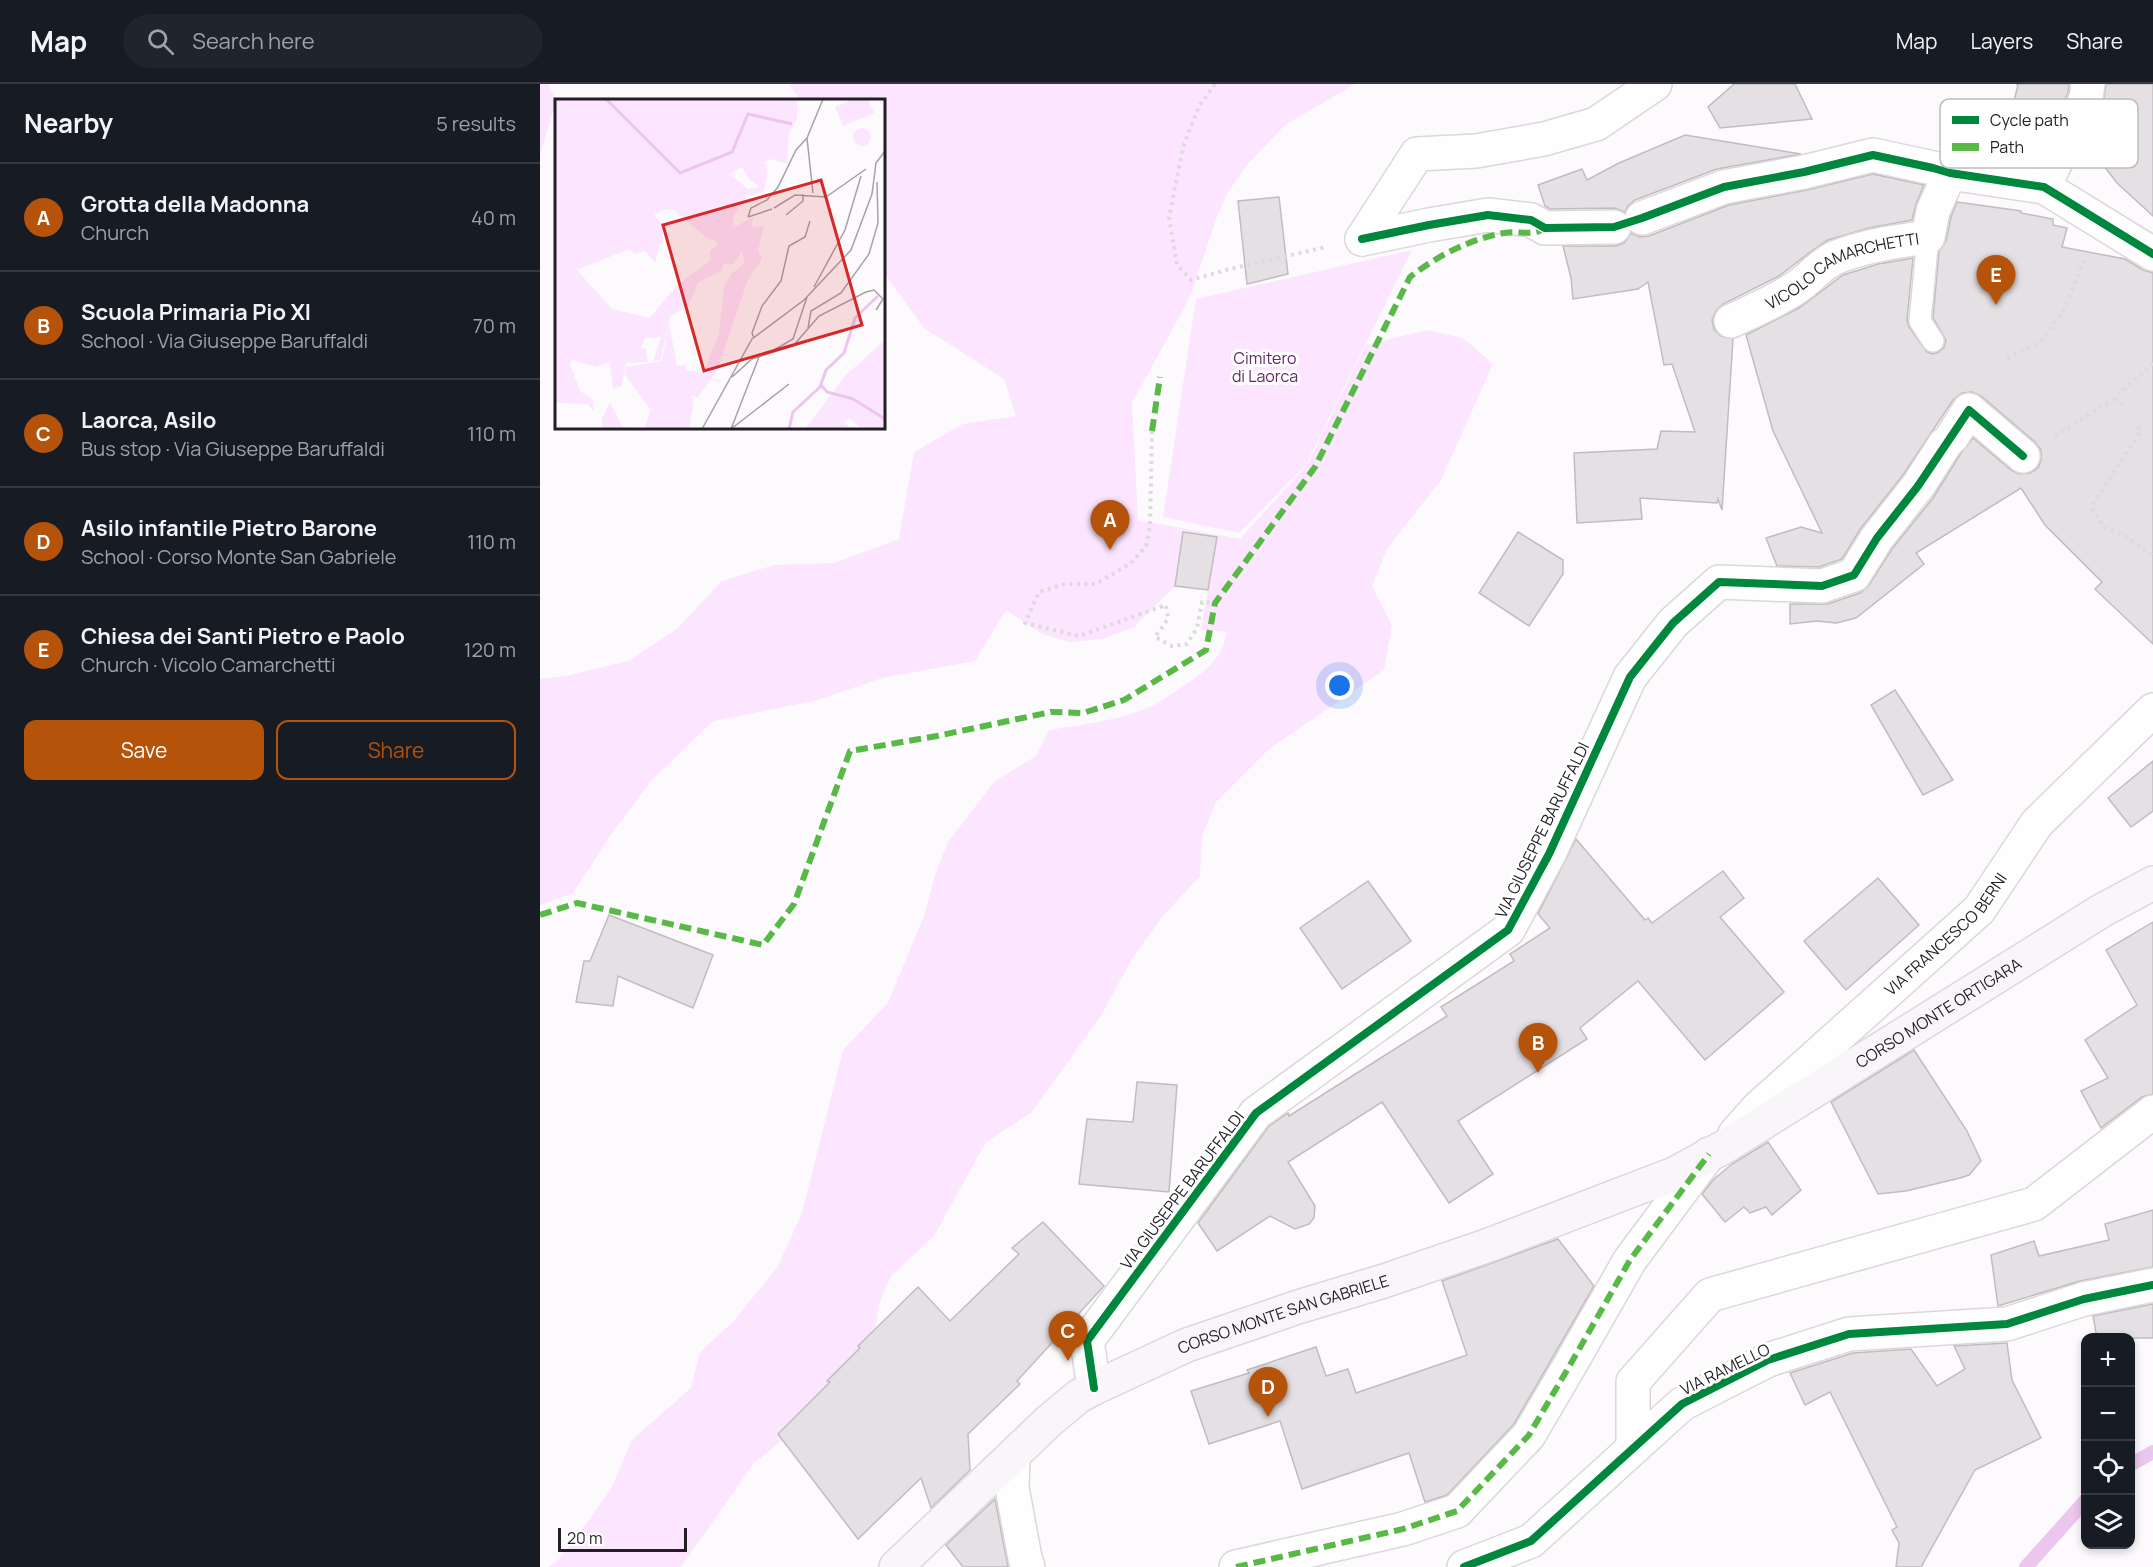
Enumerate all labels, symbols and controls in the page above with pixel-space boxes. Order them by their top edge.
search box [123,14,543,68]
text: Map [30,22,87,60]
icon: search [144,25,177,58]
text: Search here [192,26,315,56]
text: Map [1896,27,1937,55]
text: Layers [1970,27,2033,55]
text: Share [2066,27,2123,55]
inset map [555,99,885,429]
legend [1940,99,2138,168]
text: Nearby [24,105,113,141]
text: Cycle path [1990,109,2069,131]
text: 5 results [436,110,516,137]
text: Path [1990,136,2024,158]
text: Grotta della Madonna [81,189,309,219]
text: A [37,204,50,231]
text: 40 m [471,204,516,231]
text: Church [81,219,149,246]
street label: VICOLO CAMARCHETTI [1762,227,1920,314]
pin: E [1976,256,2016,305]
text: Scuola Primaria Pio XI [81,297,311,327]
text: B [37,312,50,339]
text: 70 m [473,312,516,339]
text: School · Via Giuseppe Baruffaldi [81,327,368,354]
park label: Cimitero di Laorca [1232,347,1298,387]
text: Laorca, Asilo [81,405,216,435]
text: C [36,420,51,447]
text: 110 m [467,420,516,447]
text: Bus stop · Via Giuseppe Baruffaldi [81,435,385,462]
pin: A [1090,500,1130,550]
text: Asilo infantile Pietro Barone [81,513,377,543]
text: D [36,528,51,555]
text: 110 m [467,528,516,555]
text: School · Corso Monte San Gabriele [81,543,397,570]
text: Chiesa dei Santi Pietro e Paolo [81,621,405,651]
text: E [38,636,49,663]
text: 120 m [464,636,516,663]
text: Church · Vicolo Camarchetti [81,651,336,678]
your location [1325,671,1354,700]
button: Save [24,720,264,780]
button: Share [276,720,516,780]
street label: VIA GIUSEPPE BARUFFALDI [1490,738,1594,922]
street label: VIA FRANCESCO BERNI [1880,868,2012,1001]
street label: CORSO MONTE ORTIGARA [1851,953,2026,1073]
pin: B [1518,1024,1558,1073]
street label: VIA GIUSEPPE BARUFFALDI [1115,1106,1249,1274]
street label: CORSO MONTE SAN GABRIELE [1174,1269,1391,1359]
pin: C [1048,1312,1088,1361]
map controls [2081,1333,2135,1549]
button: + [2081,1333,2135,1387]
street label: VIA RAMELLO [1677,1338,1774,1400]
pin: D [1248,1368,1288,1417]
button: − [2081,1387,2135,1441]
button: locate [2081,1441,2135,1495]
button: layers [2081,1495,2135,1549]
scale bar [558,1525,687,1552]
text: 20 m [567,1527,603,1549]

